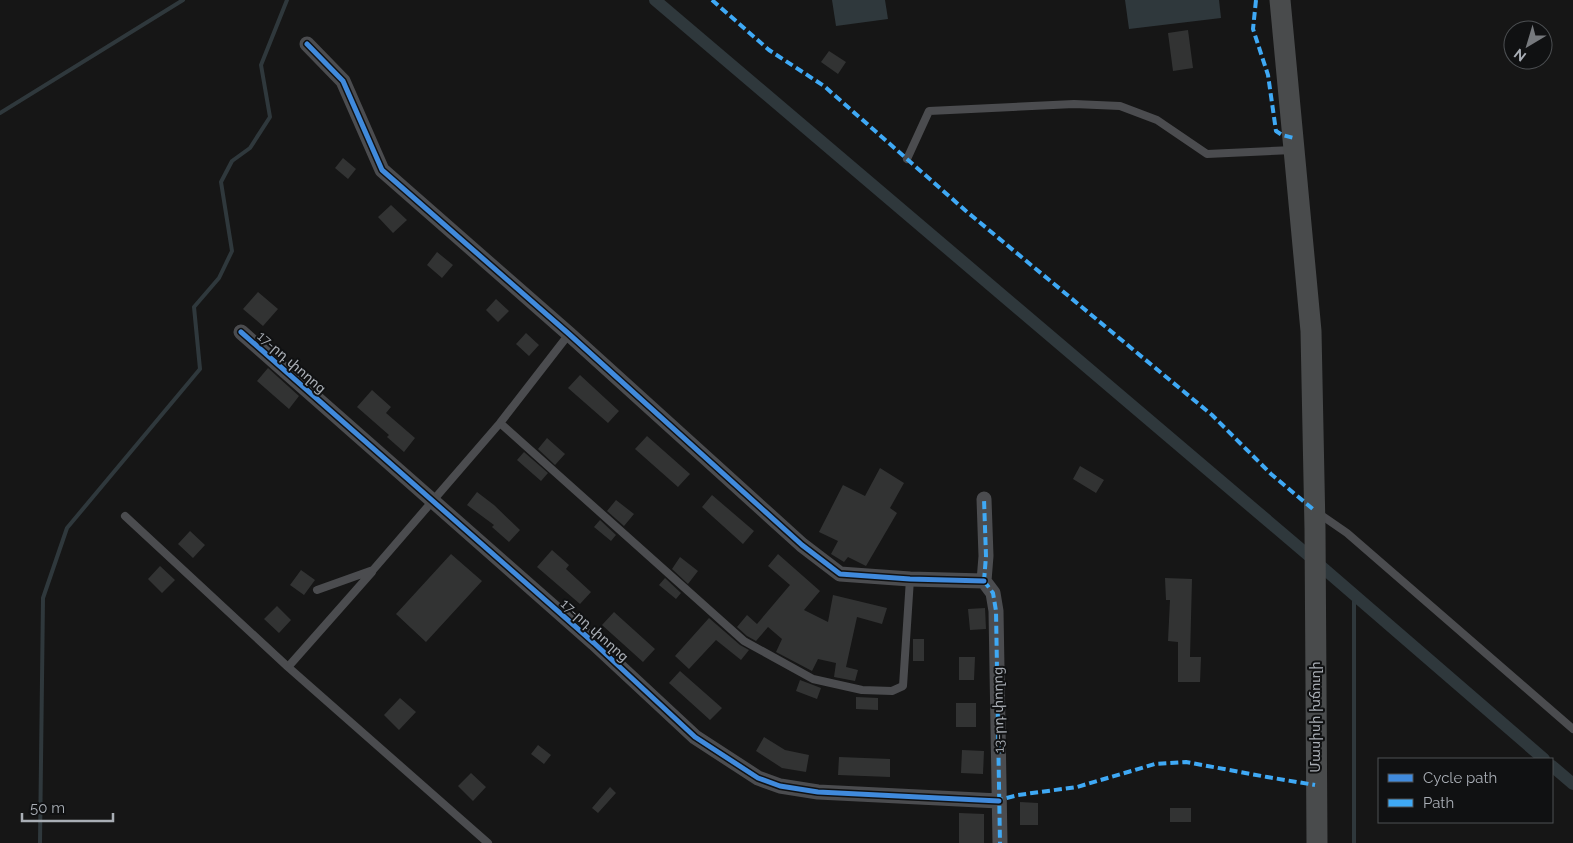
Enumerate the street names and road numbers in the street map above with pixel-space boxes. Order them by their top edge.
street label: 17-րդ փողոց [254,328,330,396]
street label: 17-րդ փողոց [558,595,632,665]
street label: Մասիսի խճուղի [1307,661,1323,773]
street label: 13-րդ փողոց [989,667,1007,753]

